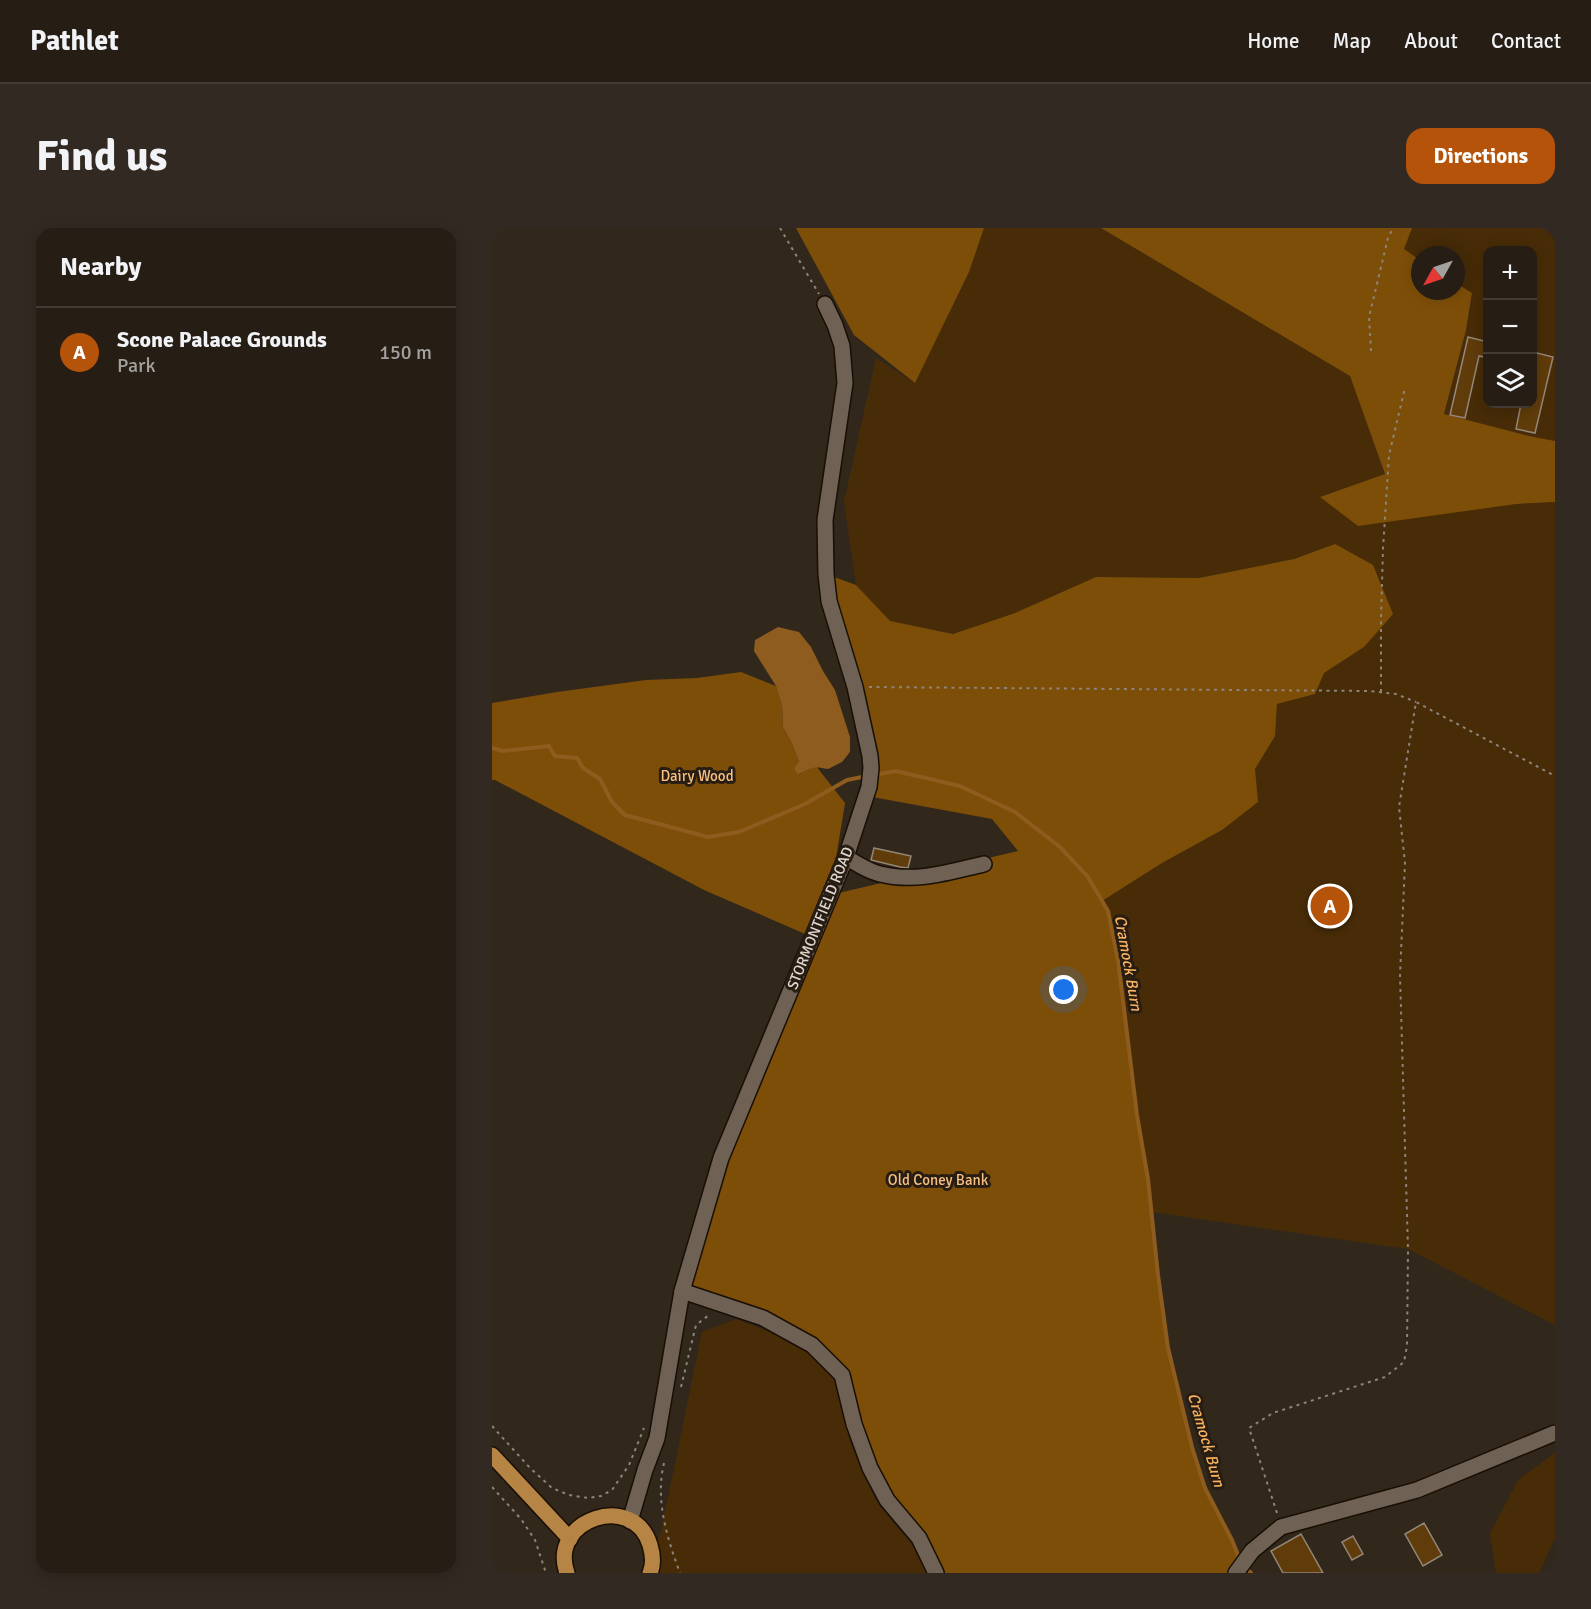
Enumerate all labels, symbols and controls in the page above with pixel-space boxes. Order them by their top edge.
text: Pathlet [30,24,119,58]
text: Home [1247,28,1300,54]
text: Map [1333,28,1371,54]
text: About [1404,28,1458,54]
text: Contact [1491,28,1561,54]
button: Directions [1406,128,1555,184]
text: Find us [36,131,167,182]
north arrow [1411,246,1465,300]
map controls [1483,246,1537,408]
button: + [1483,246,1537,300]
text: Nearby [60,251,141,283]
button: − [1483,300,1537,354]
text: Scone Palace Grounds [117,326,327,353]
text: A [73,340,86,365]
text: 150 m [379,340,432,365]
text: Park [117,353,155,378]
button: layers [1483,354,1537,408]
park label: Dairy Wood [660,767,734,785]
street label: STORMONTFIELD ROAD [783,844,857,992]
pin: A [1310,884,1350,928]
water label: Cramock Burn [1110,914,1146,1014]
your location [1049,975,1078,1004]
park label: Old Coney Bank [888,1171,989,1189]
water label: Cramock Burn [1183,1391,1229,1490]

